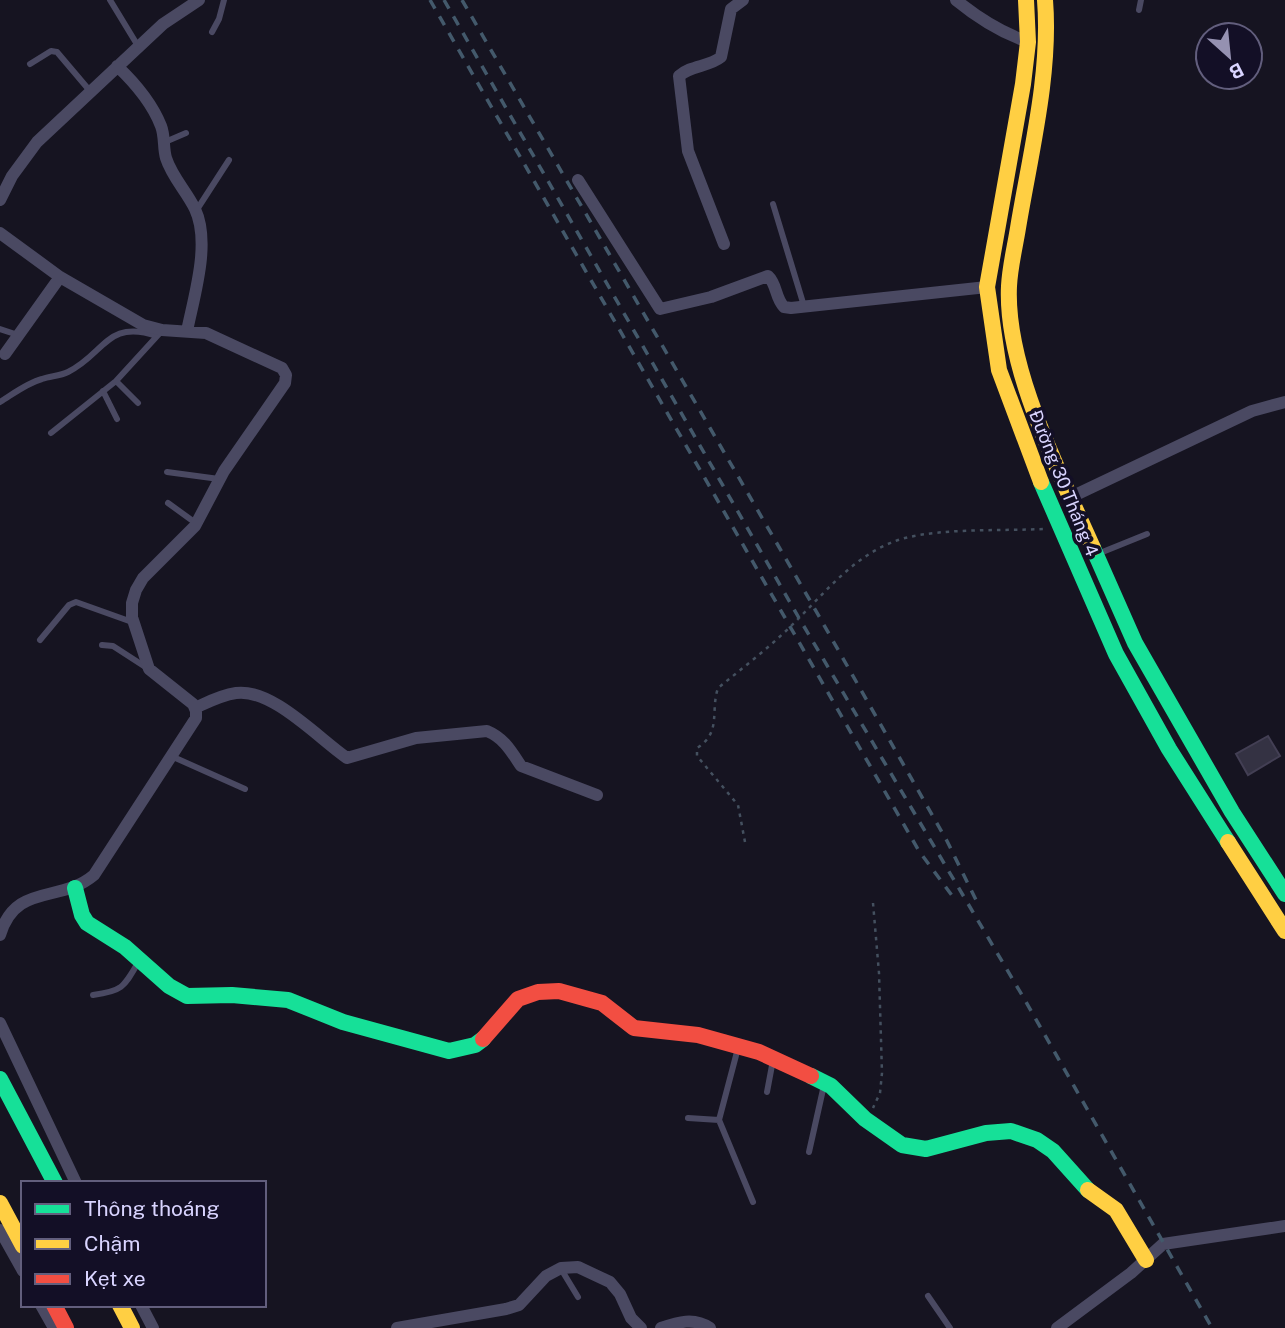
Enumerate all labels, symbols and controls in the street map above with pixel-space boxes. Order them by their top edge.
north arrow [1194,21,1264,91]
text: B [1226,58,1248,84]
street label: Đường 30 Tháng 4 [1025,407,1103,559]
legend [21,1181,266,1307]
text: Thông thoáng [84,1196,220,1221]
text: Chậm [84,1231,140,1256]
text: Kẹt xe [84,1266,146,1291]

